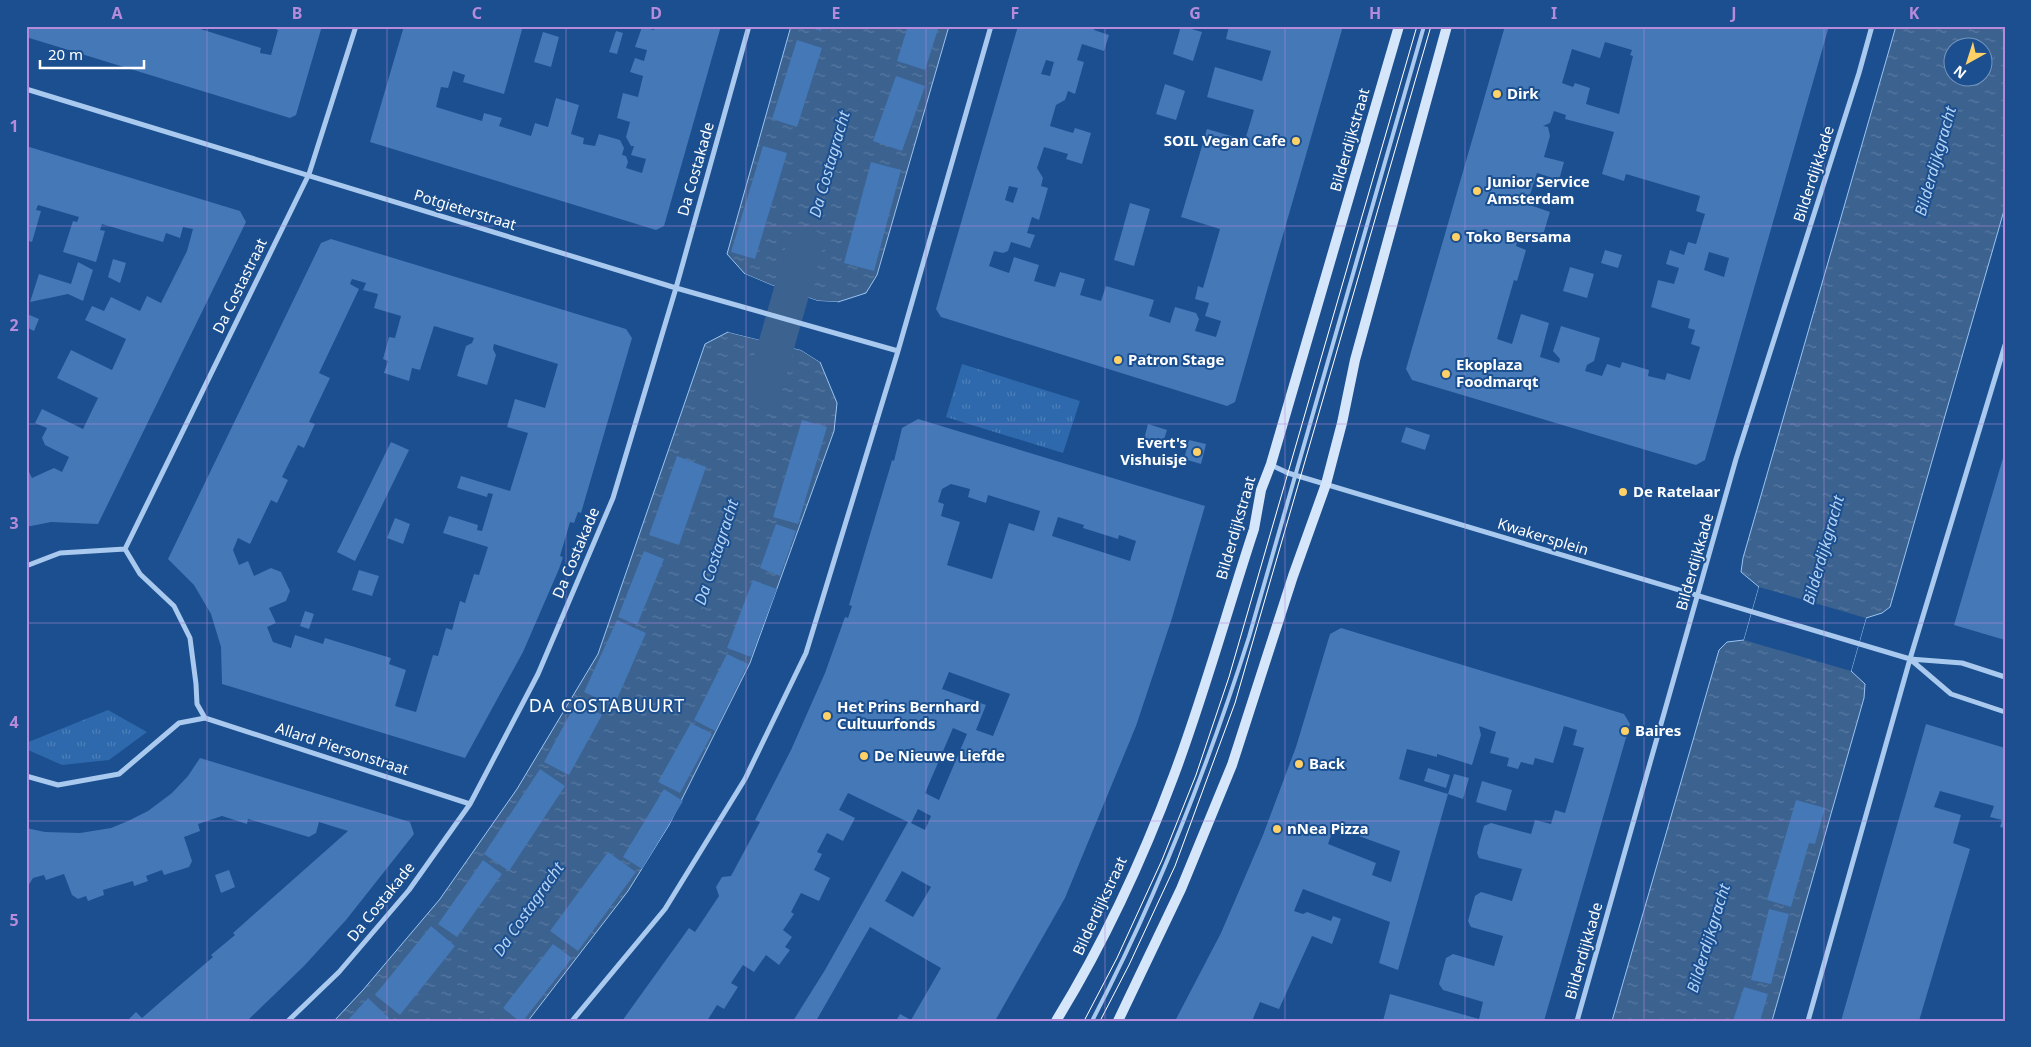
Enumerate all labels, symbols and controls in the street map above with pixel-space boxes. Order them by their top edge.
text: A [111,2,123,24]
text: B [292,2,302,24]
text: C [472,2,482,24]
text: D [650,2,662,24]
text: E [832,2,841,24]
text: F [1011,2,1019,24]
text: G [1189,2,1201,24]
text: H [1369,2,1381,24]
text: I [1551,2,1557,24]
text: J [1729,2,1737,24]
text: K [1909,2,1920,24]
scale bar [40,38,144,70]
north arrow [1944,38,1994,88]
text: 20 m [48,44,83,64]
text: N [1949,62,1970,83]
place label: Dirk [1507,83,1539,103]
street label: Bilderdijkstraat [1325,85,1374,194]
marker: Dirk [1491,88,1503,100]
water label: Bilderdijkgracht [1909,103,1961,218]
water label: Da Costagracht [803,108,855,220]
text: 1 [9,115,19,137]
street label: Da Costakade [672,119,718,218]
street label: Bilderdijkkade [1788,123,1838,224]
place label: SOIL Vegan Cafe [1164,130,1286,150]
marker: SOIL Vegan Cafe [1290,135,1302,147]
place label: Junior Service Amsterdam [1485,171,1590,208]
street label: Potgieterstraat [412,184,519,234]
marker: Junior Service Amsterdam [1471,185,1483,197]
place label: Toko Bersama [1466,226,1571,246]
marker: Toko Bersama [1450,231,1462,243]
street label: Da Costastraat [207,234,271,336]
text: 2 [9,314,19,336]
place label: Patron Stage [1128,349,1224,369]
marker: Patron Stage [1112,354,1124,366]
place label: Ekoplaza Foodmarqt [1456,354,1539,391]
marker: Ekoplaza Foodmarqt [1440,368,1452,380]
place label: Evert's Vishuisje [1120,432,1187,469]
marker: Evert's Vishuisje [1191,446,1203,458]
street label: Bilderdijkstraat [1211,473,1260,582]
place label: De Ratelaar [1633,481,1721,501]
marker: De Ratelaar [1617,486,1629,498]
water label: Bilderdijkgracht [1797,492,1849,607]
water label: Da Costagracht [689,496,744,608]
street label: Da Costakade [547,504,603,601]
street label: Bilderdijkkade [1671,511,1717,613]
text: 3 [9,512,19,534]
street label: Kwakersplein [1495,513,1591,559]
district label: DA COSTABUURT [529,693,685,717]
place label: Het Prins Bernhard Cultuurfonds [837,696,980,733]
marker: Het Prins Bernhard Cultuurfonds [821,710,833,722]
text: 4 [9,711,19,733]
street label: Allard Piersonstraat [273,717,412,779]
place label: Baires [1635,720,1681,740]
marker: Baires [1619,725,1631,737]
place label: De Nieuwe Liefde [874,745,1005,765]
marker: De Nieuwe Liefde [858,750,870,762]
place label: Back [1309,753,1346,773]
marker: Back [1293,758,1305,770]
place label: nNea Pizza [1287,818,1368,838]
marker: nNea Pizza [1271,823,1283,835]
street label: Bilderdijkstraat [1067,852,1131,958]
street label: Da Costakade [342,857,419,945]
water label: Da Costagracht [487,857,569,960]
water label: Bilderdijkgracht [1681,880,1735,995]
street label: Bilderdijkkade [1560,900,1606,1002]
text: 5 [9,909,19,931]

